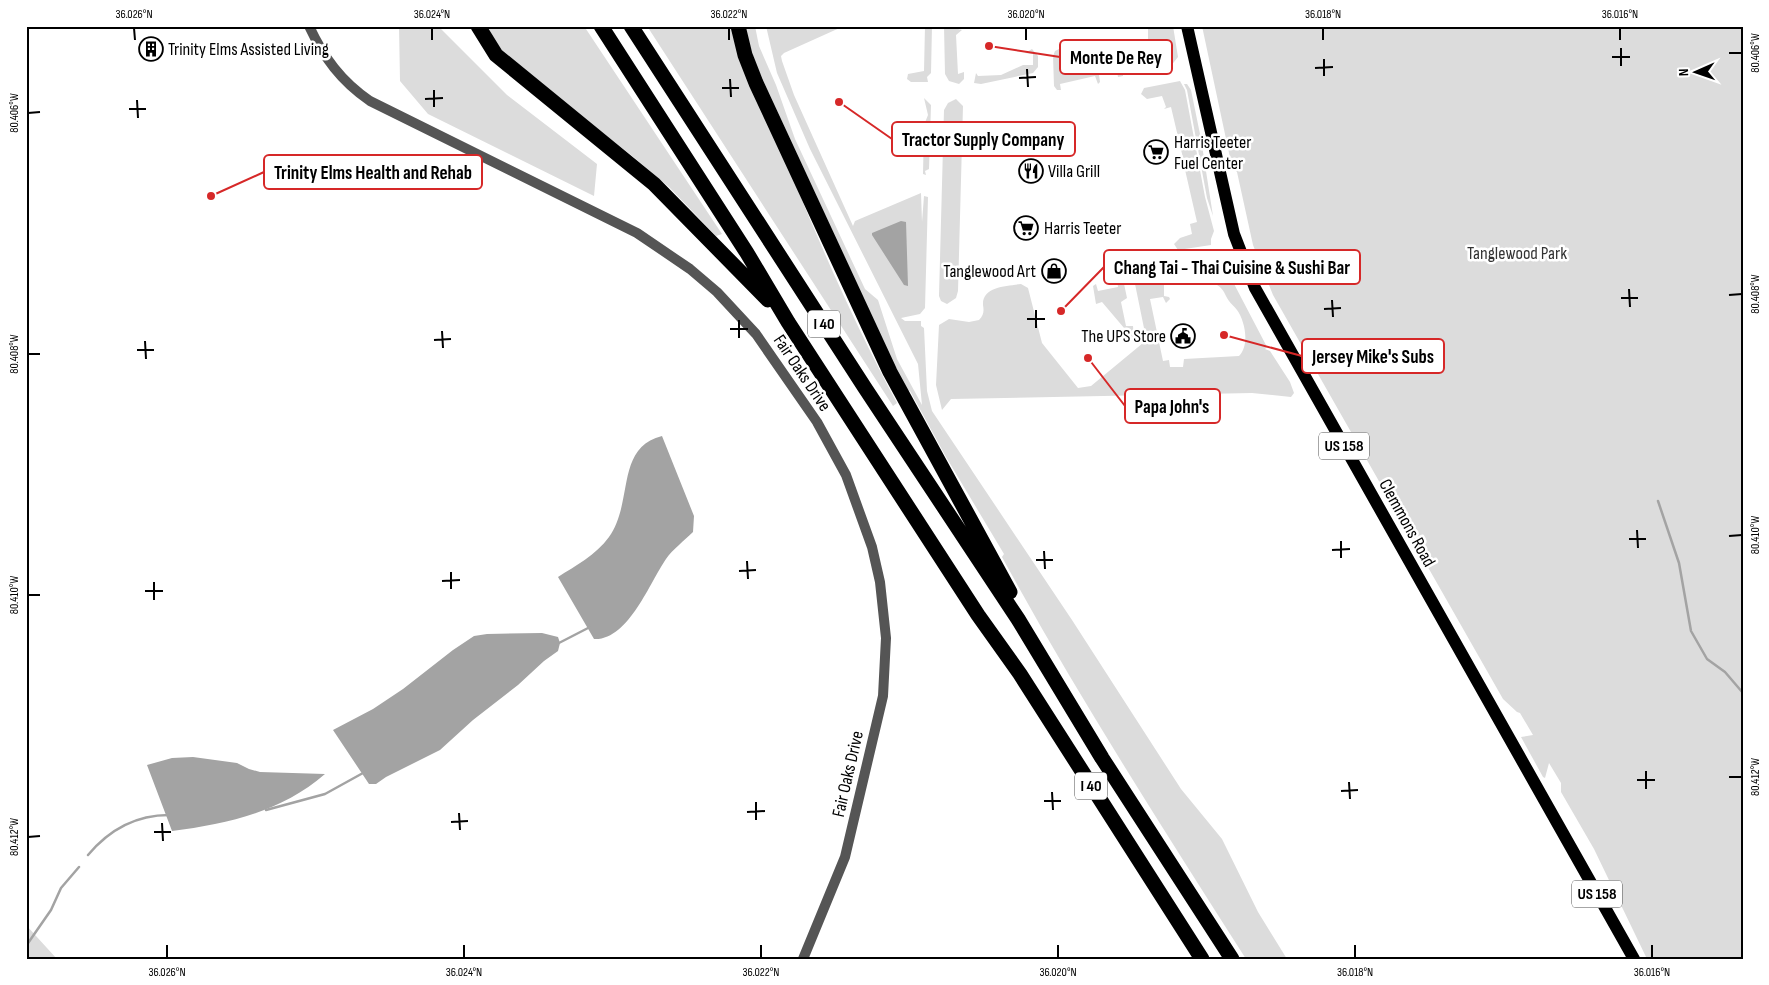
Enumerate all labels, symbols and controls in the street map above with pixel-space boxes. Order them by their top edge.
text: 36.026°N [115,7,153,22]
text: 36.024°N [414,7,450,22]
text: 36.022°N [711,7,747,22]
text: 36.020°N [1007,7,1045,22]
text: 36.018°N [1305,7,1341,22]
text: 36.016°N [1602,7,1638,22]
text: 80.406°W [1748,33,1763,73]
building icon: Trinity Elms Assisted Living [138,36,164,62]
place label: Trinity Elms Assisted Living [168,39,329,60]
callout: Monte De Rey [1060,40,1172,74]
text: Monte De Rey [1070,47,1162,70]
north arrow [1672,48,1722,98]
text: N [1675,68,1692,76]
text: 80.406°W [7,93,22,133]
callout: Tractor Supply Company [892,122,1075,156]
text: Tractor Supply Company [902,129,1064,152]
place label: Harris Teeter Fuel Center [1174,132,1251,174]
supermarket icon: Harris Teeter Fuel Center [1143,139,1169,165]
callout: Trinity Elms Health and Rehab [264,155,482,189]
restaurant icon: Villa Grill [1018,158,1044,184]
place label: Villa Grill [1048,161,1100,182]
text: Trinity Elms Health and Rehab [274,162,472,185]
supermarket icon: Harris Teeter [1013,215,1039,241]
place label: Harris Teeter [1044,218,1121,239]
park label: Tanglewood Park [1467,243,1567,264]
callout: Chang Tai - Thai Cuisine & Sushi Bar [1104,250,1360,284]
text: Chang Tai - Thai Cuisine & Sushi Bar [1114,257,1350,280]
shop icon: Tanglewood Art [1041,258,1067,284]
place label: Tanglewood Art [943,261,1037,282]
text: 80.408°W [1748,274,1763,314]
road number: I 40 [808,310,840,338]
public building icon: The UPS Store [1170,323,1196,349]
place label: The UPS Store [1081,326,1166,347]
street label: Fair Oaks Drive [769,331,835,415]
text: 80.408°W [7,334,22,374]
callout: Jersey Mike's Subs [1302,339,1444,373]
text: Jersey Mike's Subs [1311,346,1434,369]
callout: Papa John's [1125,389,1220,423]
text: Papa John's [1135,396,1209,419]
road number: US 158 [1319,432,1369,460]
street label: Clemmons Road [1374,476,1440,570]
text: 80.410°W [1748,516,1763,554]
text: 80.410°W [7,576,22,614]
street label: Fair Oaks Drive [828,729,868,819]
text: 80.412°W [1748,758,1763,796]
road number: I 40 [1075,772,1107,799]
text: 80.412°W [7,818,22,856]
road number: US 158 [1572,881,1622,908]
text: 36.026°N [148,965,186,980]
text: 36.024°N [446,965,482,980]
text: 36.022°N [743,965,779,980]
text: 36.020°N [1039,965,1077,980]
text: 36.018°N [1337,965,1373,980]
text: 36.016°N [1634,965,1670,980]

